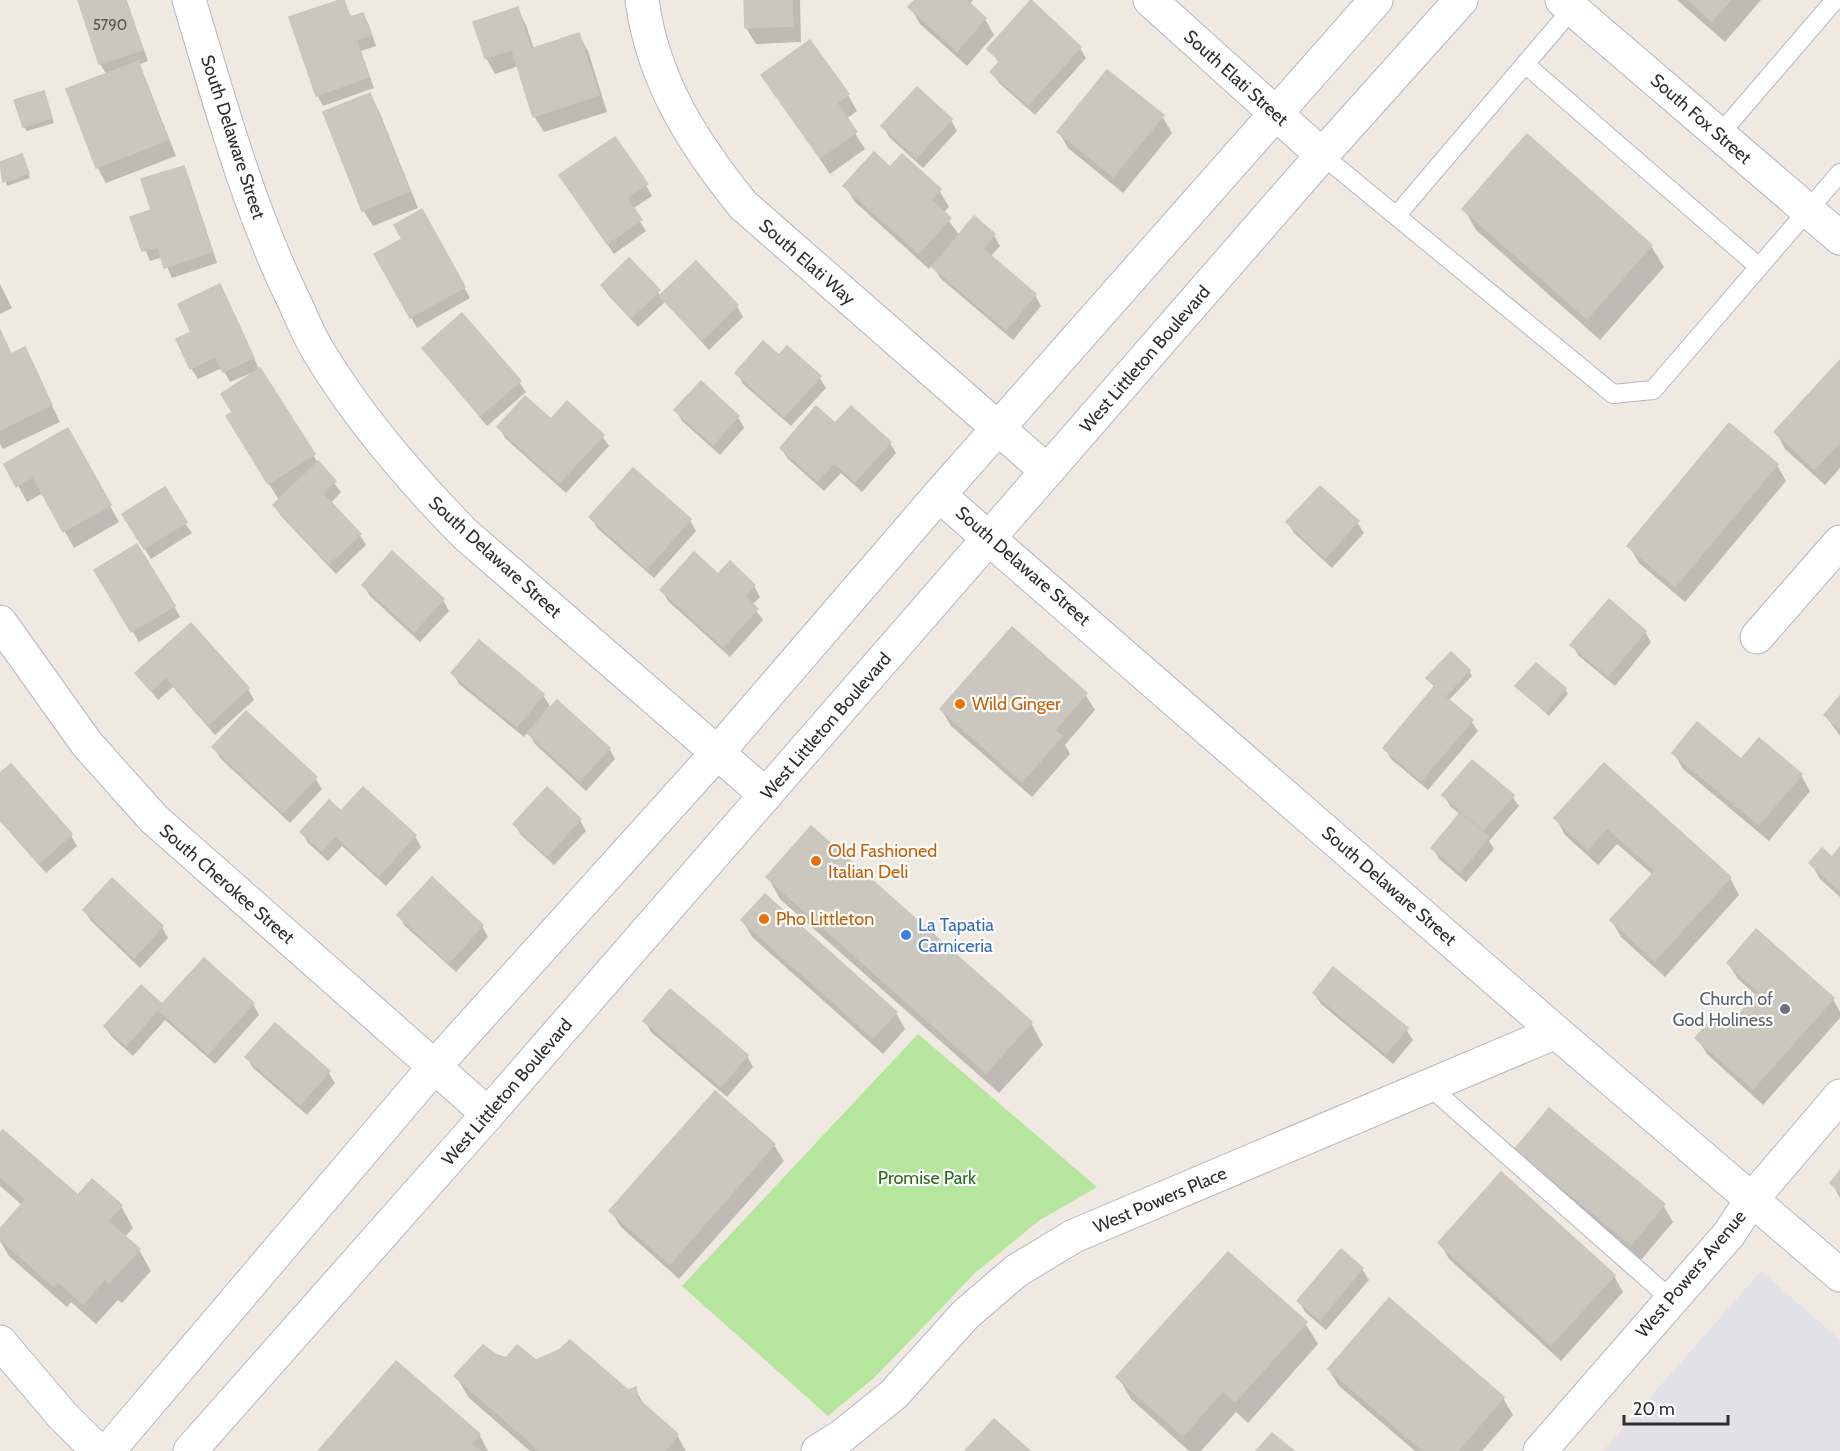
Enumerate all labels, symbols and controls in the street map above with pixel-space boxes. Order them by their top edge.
house number: 5790 [93,16,127,34]
street label: South Elati Street [1179,25,1293,131]
street label: South Delaware Street [196,52,270,222]
street label: South Fox Street [1646,69,1756,169]
street label: South Elati Way [754,214,860,310]
street label: West Littleton Boulevard [1075,281,1215,437]
street label: South Delaware Street [424,492,566,622]
street label: South Delaware Street [951,502,1095,630]
street label: West Littleton Boulevard [756,648,896,804]
place label: Wild Ginger [972,693,1061,715]
marker: Wild Ginger [953,697,967,711]
street label: South Cherokee Street [155,819,299,949]
street label: South Delaware Street [1317,822,1461,950]
place label: Old Fashioned Italian Deli [828,840,937,883]
marker: Old Fashioned Italian Deli [809,854,823,868]
place label: Pho Littleton [776,908,874,930]
marker: Pho Littleton [757,912,771,926]
place label: La Tapatia Carniceria [918,914,994,957]
marker: La Tapatia Carniceria [899,928,913,942]
place label: Church of God Holiness [1672,988,1773,1031]
marker: Church of God Holiness [1778,1002,1792,1016]
street label: West Littleton Boulevard [437,1014,577,1170]
street label: West Powers Place [1090,1162,1230,1238]
park label: Promise Park [878,1167,977,1189]
street label: West Powers Avenue [1631,1206,1751,1342]
scale bar [1624,1388,1728,1426]
text: 20 m [1633,1398,1675,1420]

